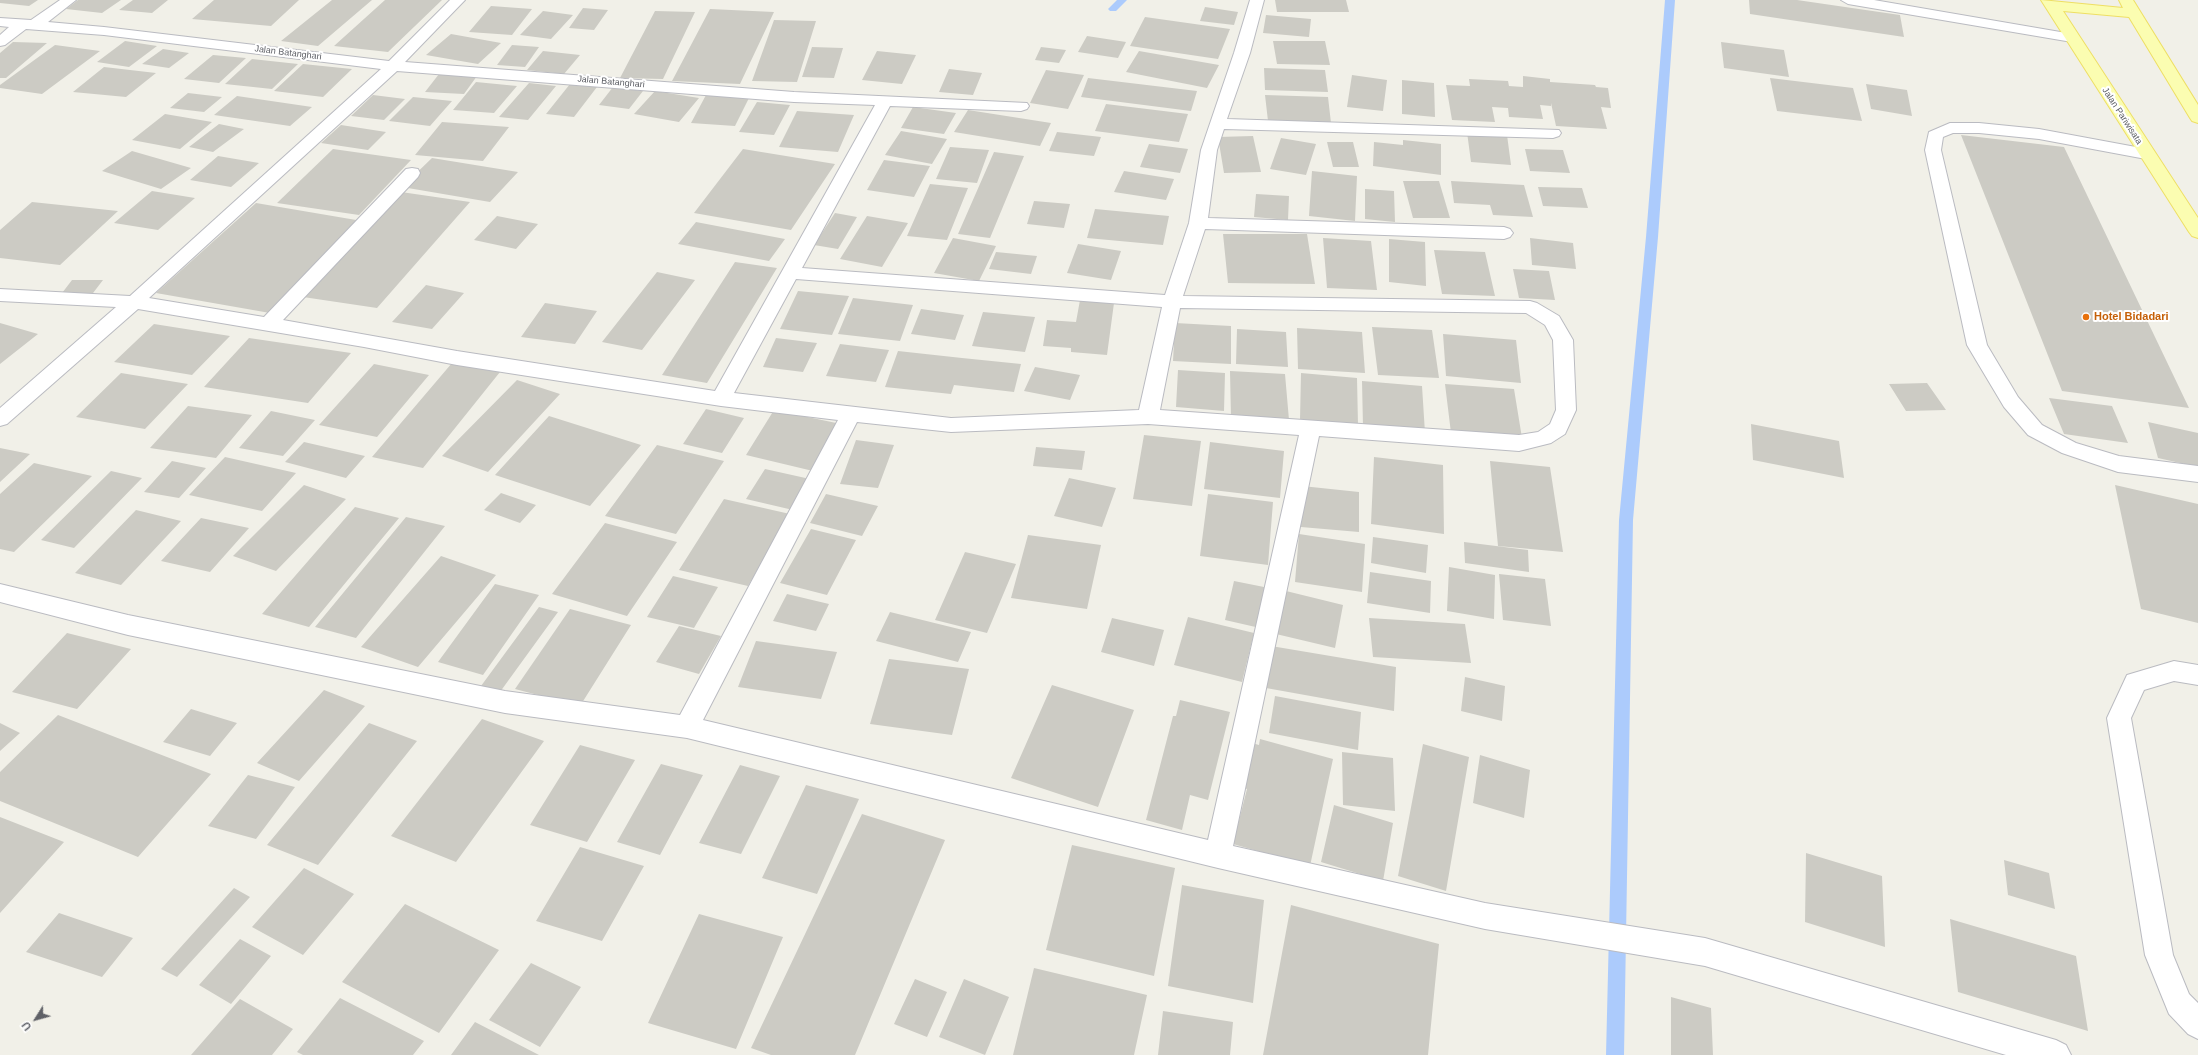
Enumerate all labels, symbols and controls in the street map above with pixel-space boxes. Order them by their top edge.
street label: Jalan Batanghari [254,44,322,62]
street label: Jalan Batanghari [577,74,645,90]
street label: Jalan Pariwisata [2100,86,2144,146]
place label: Hotel Bidadari [2094,310,2169,324]
marker: Hotel Bidadari [2081,312,2091,322]
north arrow [16,999,56,1039]
text: U [19,1019,34,1033]

